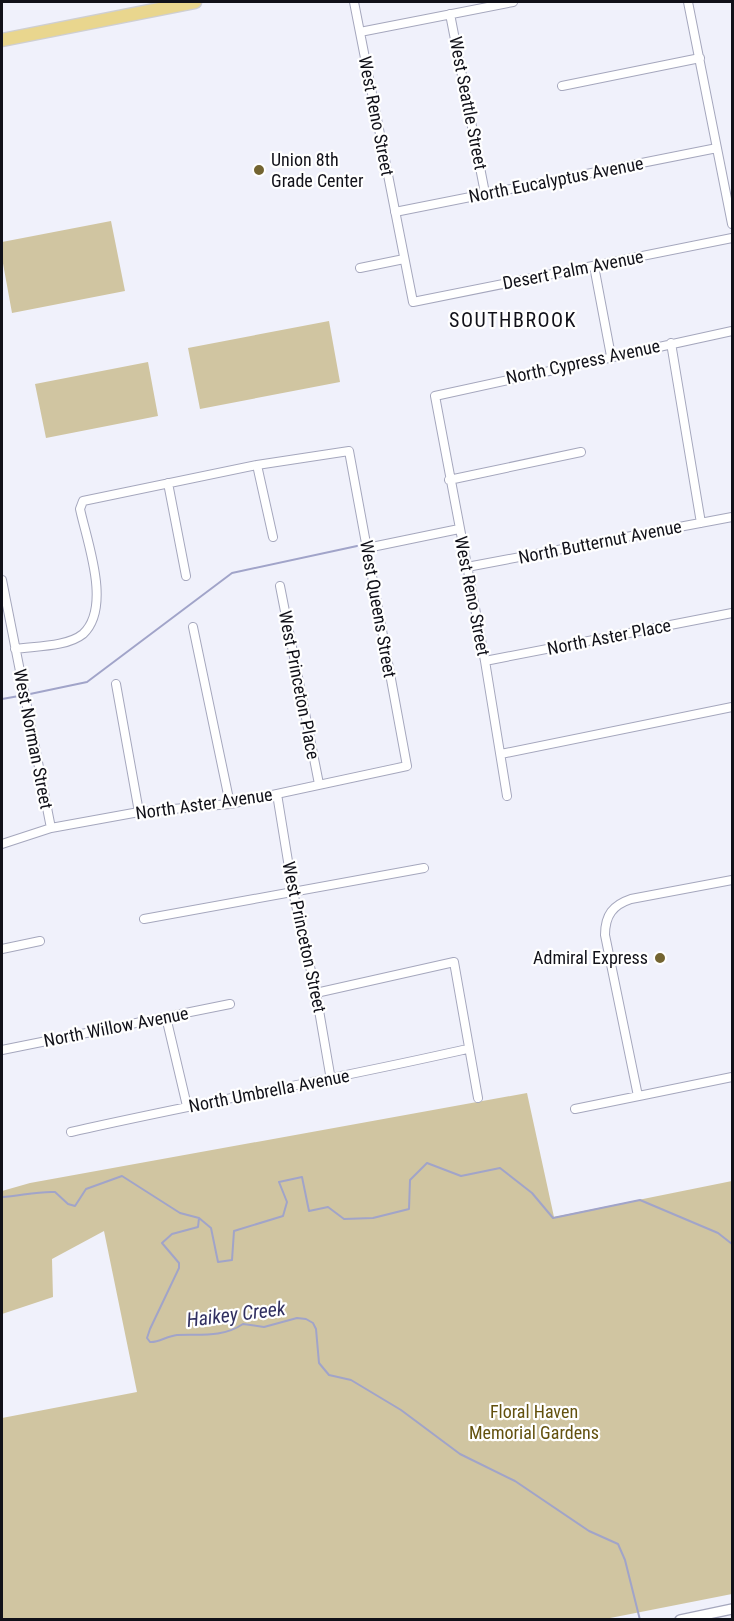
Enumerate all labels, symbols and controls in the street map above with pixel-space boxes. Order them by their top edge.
street label: West Seattle Street [445,34,492,171]
street label: West Reno Street [355,54,398,178]
place label: Union 8th Grade Center [271,149,364,191]
street label: North Eucalyptus Avenue [467,152,645,207]
marker: Union 8th Grade Center [252,163,266,177]
street label: Desert Palm Avenue [501,246,645,293]
district label: SOUTHBROOK [449,308,577,332]
street label: North Cypress Avenue [504,335,662,388]
street label: North Butternut Avenue [516,515,683,568]
street label: West Reno Street [451,534,494,658]
street label: West Queens Street [356,539,401,679]
street label: West Princeton Place [275,609,324,761]
street label: North Aster Place [545,614,673,659]
street label: West Norman Street [10,667,57,811]
street label: North Aster Avenue [134,783,274,824]
street label: West Princeton Street [278,859,331,1014]
place label: Admiral Express [533,947,648,968]
marker: Admiral Express [653,951,667,965]
street label: North Willow Avenue [42,1002,190,1051]
street label: North Umbrella Avenue [187,1065,351,1116]
water label: Haikey Creek [185,1296,288,1332]
park label: Floral Haven Memorial Gardens [469,1401,599,1443]

